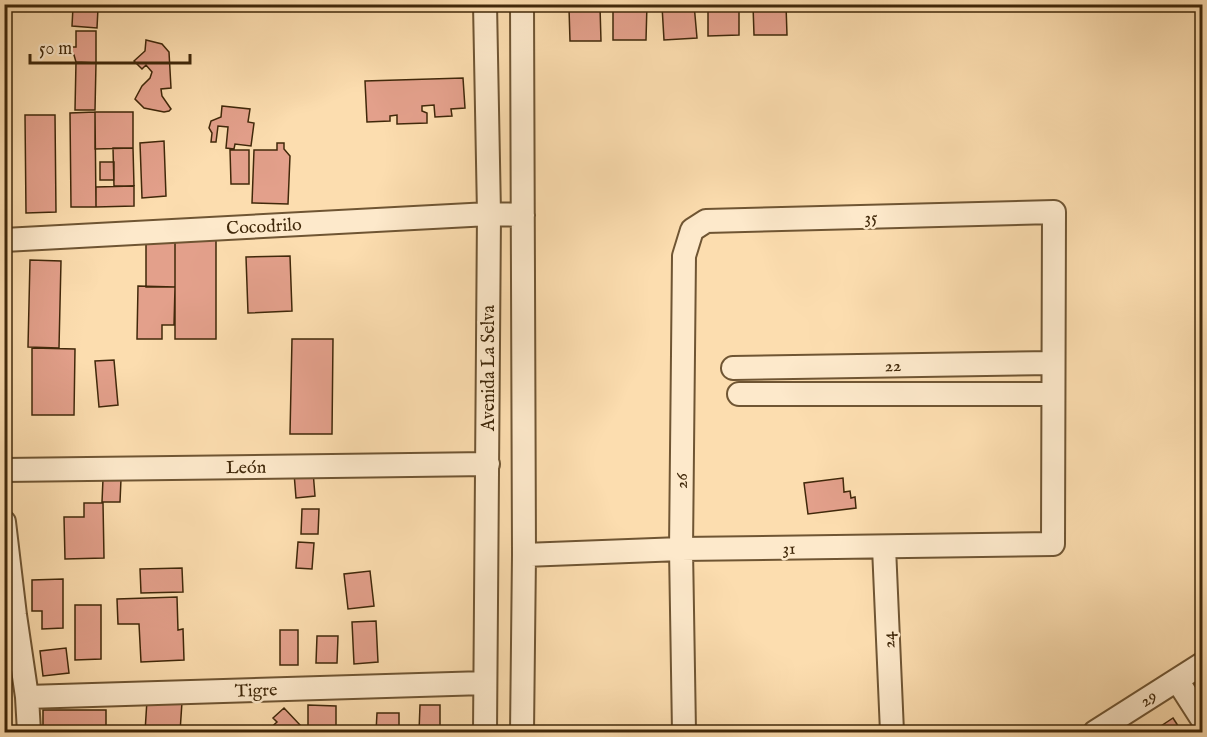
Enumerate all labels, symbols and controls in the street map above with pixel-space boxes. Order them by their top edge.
scale bar [30,27,190,65]
text: 50 m [39,38,72,61]
street label: 35 [864,207,879,230]
street label: Cocodrilo [226,214,303,241]
street label: Avenida La Selva [478,305,501,432]
street label: 22 [884,355,902,378]
street label: León [226,457,267,480]
street label: 26 [671,472,694,489]
street label: 31 [782,538,796,561]
street label: 24 [878,631,901,649]
street label: Tigre [234,679,278,704]
street label: 29 [1136,685,1162,713]

